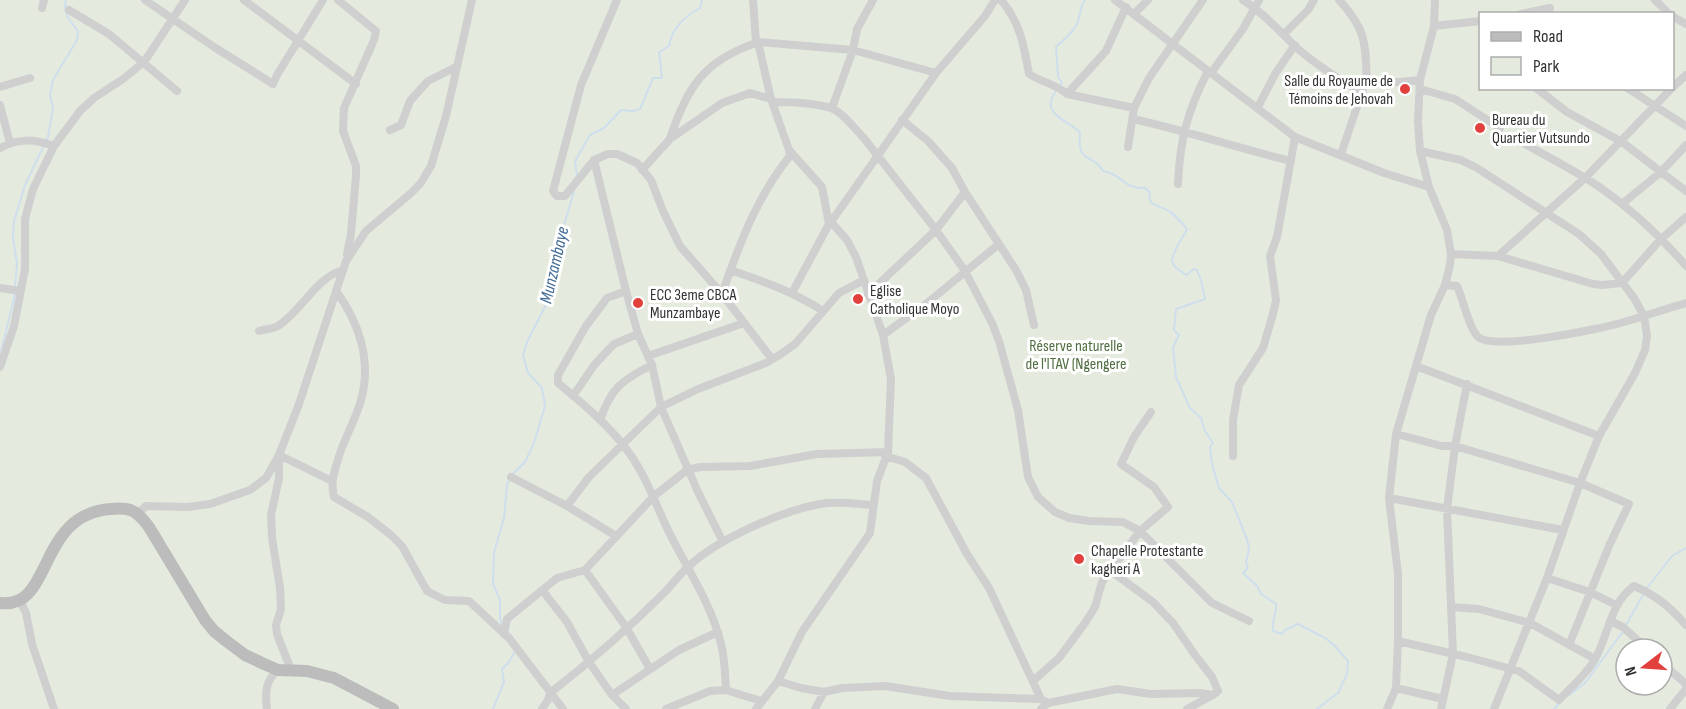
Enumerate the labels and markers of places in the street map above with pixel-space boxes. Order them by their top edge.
place label: Salle du Royaume de Témoins de Jehovah [1284,72,1393,109]
marker: Salle du Royaume de Témoins de Jehovah [1398,82,1412,96]
place label: Bureau du Quartier Vutsundo [1492,111,1590,148]
marker: Bureau du Quartier Vutsundo [1473,121,1487,135]
place label: Eglise Catholique Moyo [870,282,959,319]
place label: ECC 3eme CBCA Munzambaye [650,286,736,323]
marker: Eglise Catholique Moyo [851,292,865,306]
marker: ECC 3eme CBCA Munzambaye [631,296,645,310]
place label: Chapelle Protestante kagheri A [1091,542,1204,579]
marker: Chapelle Protestante kagheri A [1072,552,1086,566]

